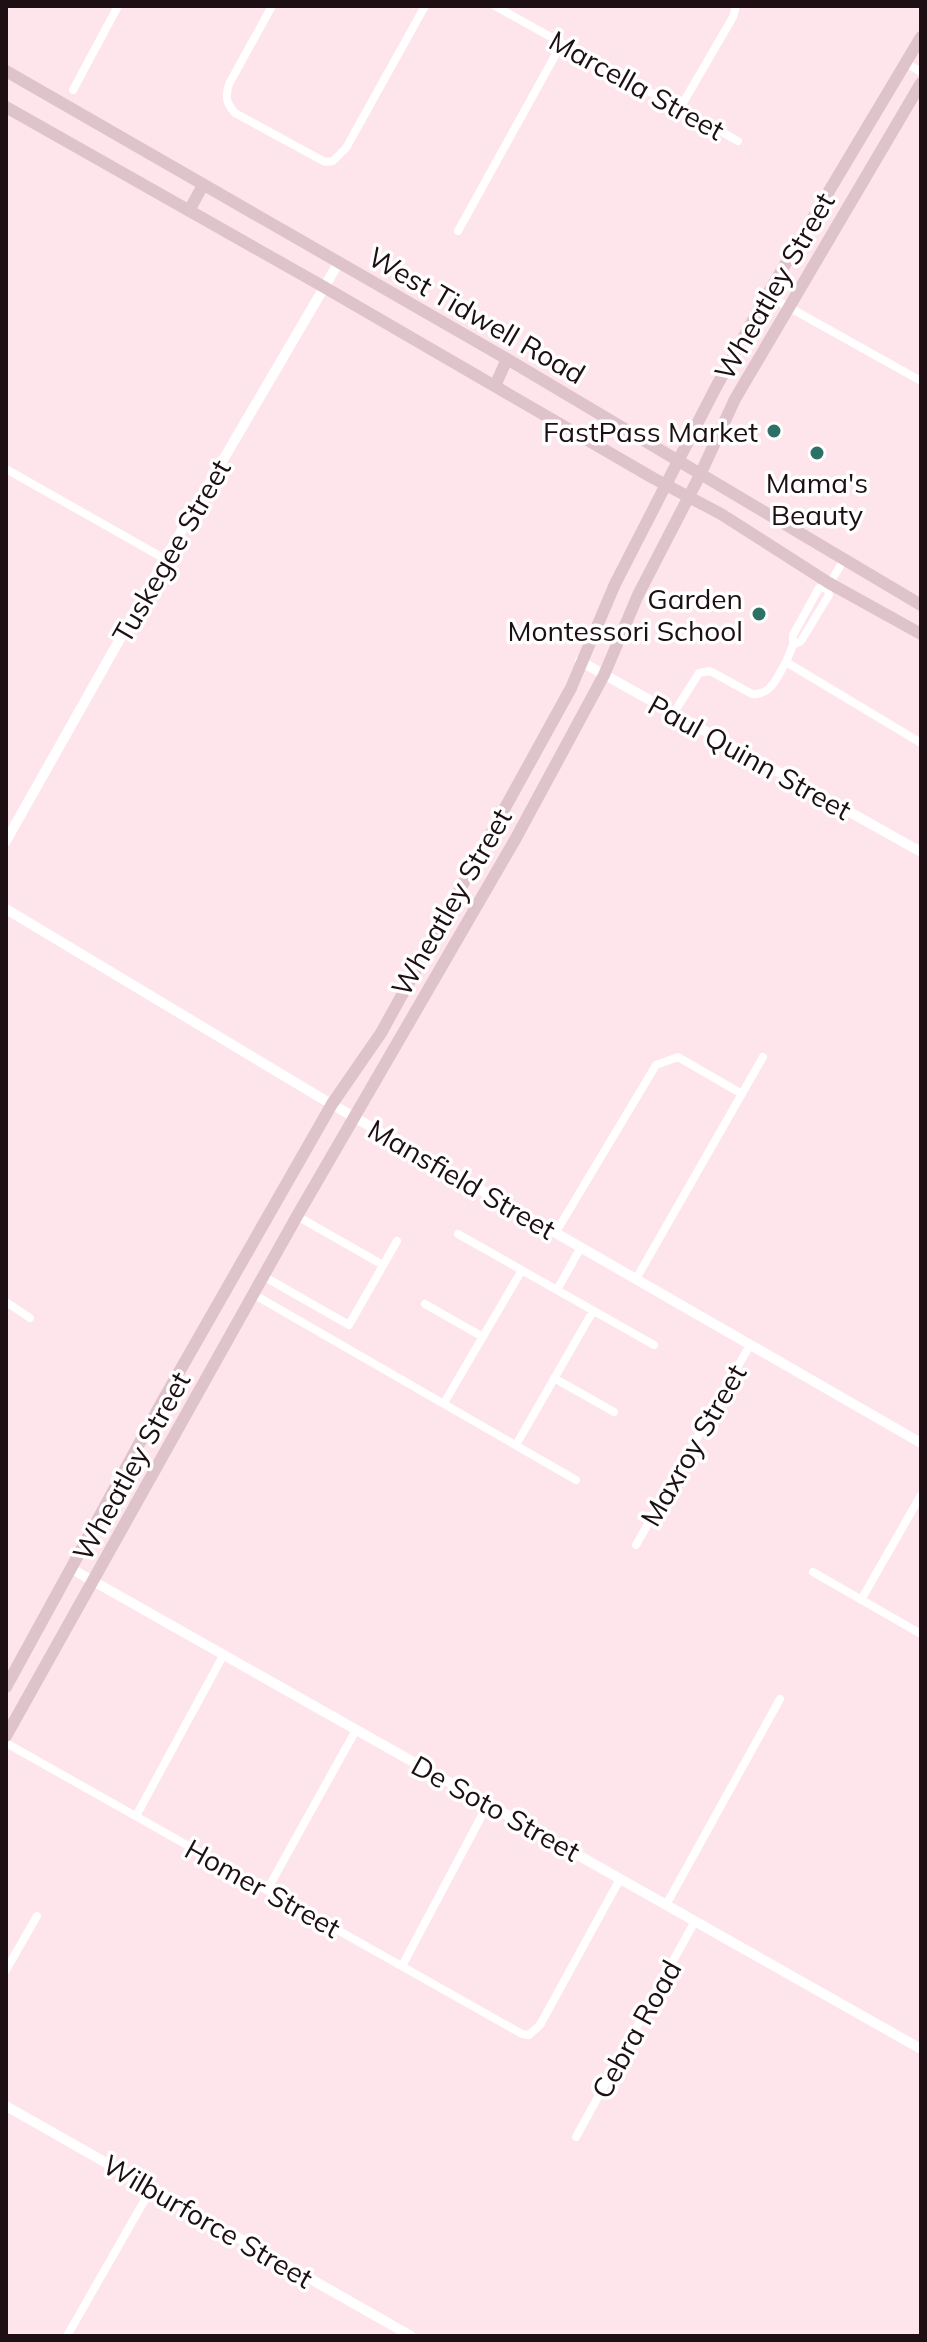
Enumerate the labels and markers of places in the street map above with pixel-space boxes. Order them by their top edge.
place label: FastPass Market [543,414,758,449]
marker: FastPass Market [765,422,783,440]
marker: Mama's Beauty [808,444,826,462]
place label: Mama's Beauty [766,465,868,532]
place label: Garden Montessori School [507,581,743,648]
marker: Garden Montessori School [750,605,768,623]

